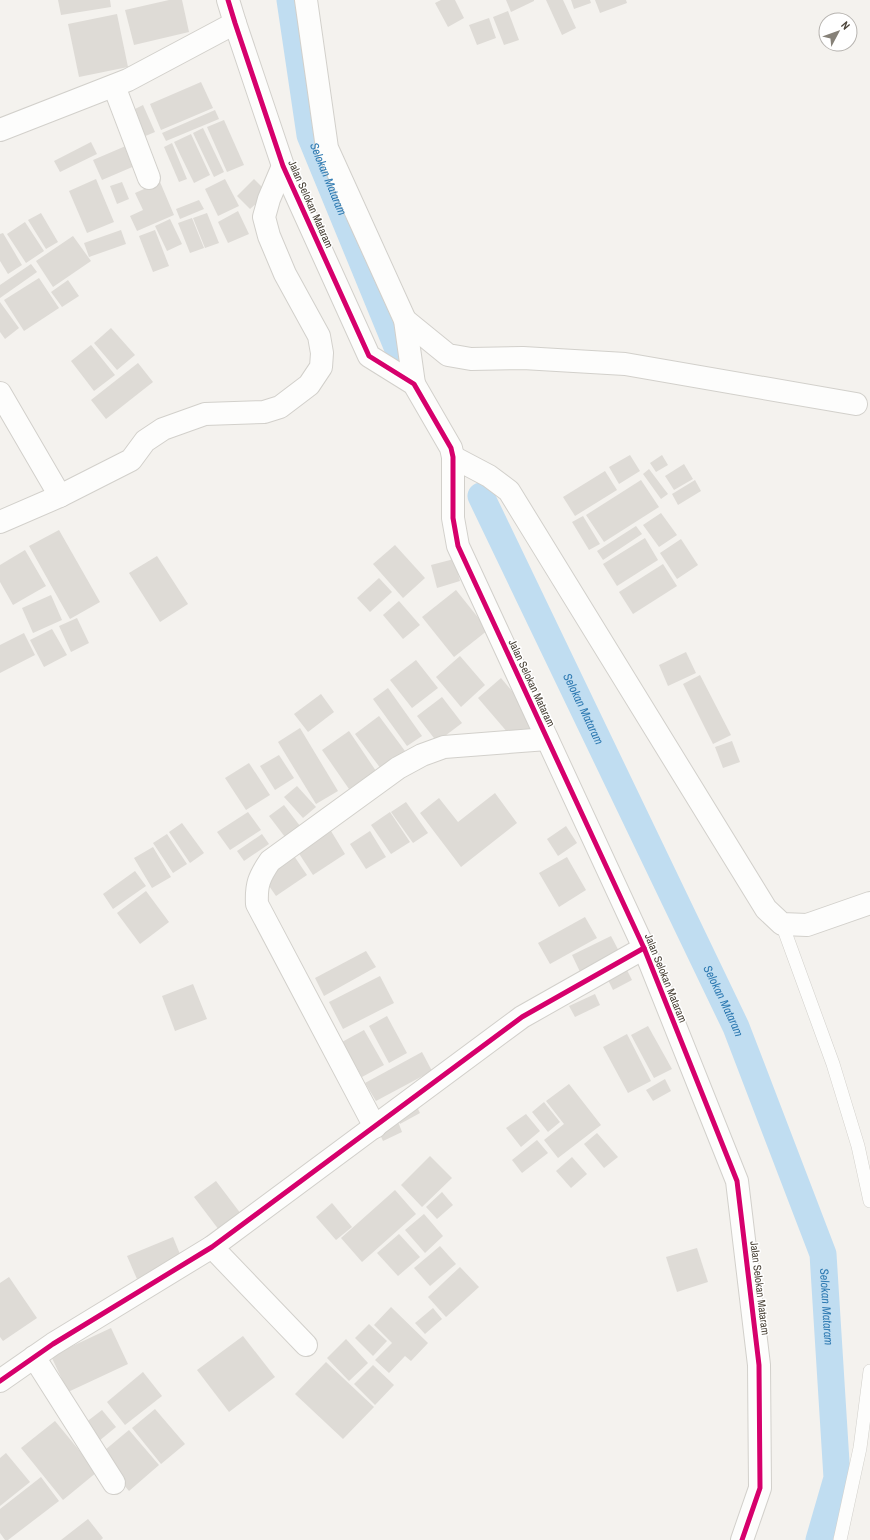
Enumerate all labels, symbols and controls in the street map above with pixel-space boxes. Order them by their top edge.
north arrow [818,12,858,52]
text: N [838,18,853,32]
water label: Selokan Mataram [306,140,350,218]
street label: Jalan Selokan Mataram [285,158,337,250]
street label: Jalan Selokan Mataram [506,637,558,729]
water label: Selokan Mataram [559,670,607,747]
street label: Jalan Selokan Mataram [642,931,690,1025]
water label: Selokan Mataram [699,963,747,1039]
street label: Jalan Selokan Mataram [747,1240,773,1336]
water label: Selokan Mataram [816,1268,837,1346]

